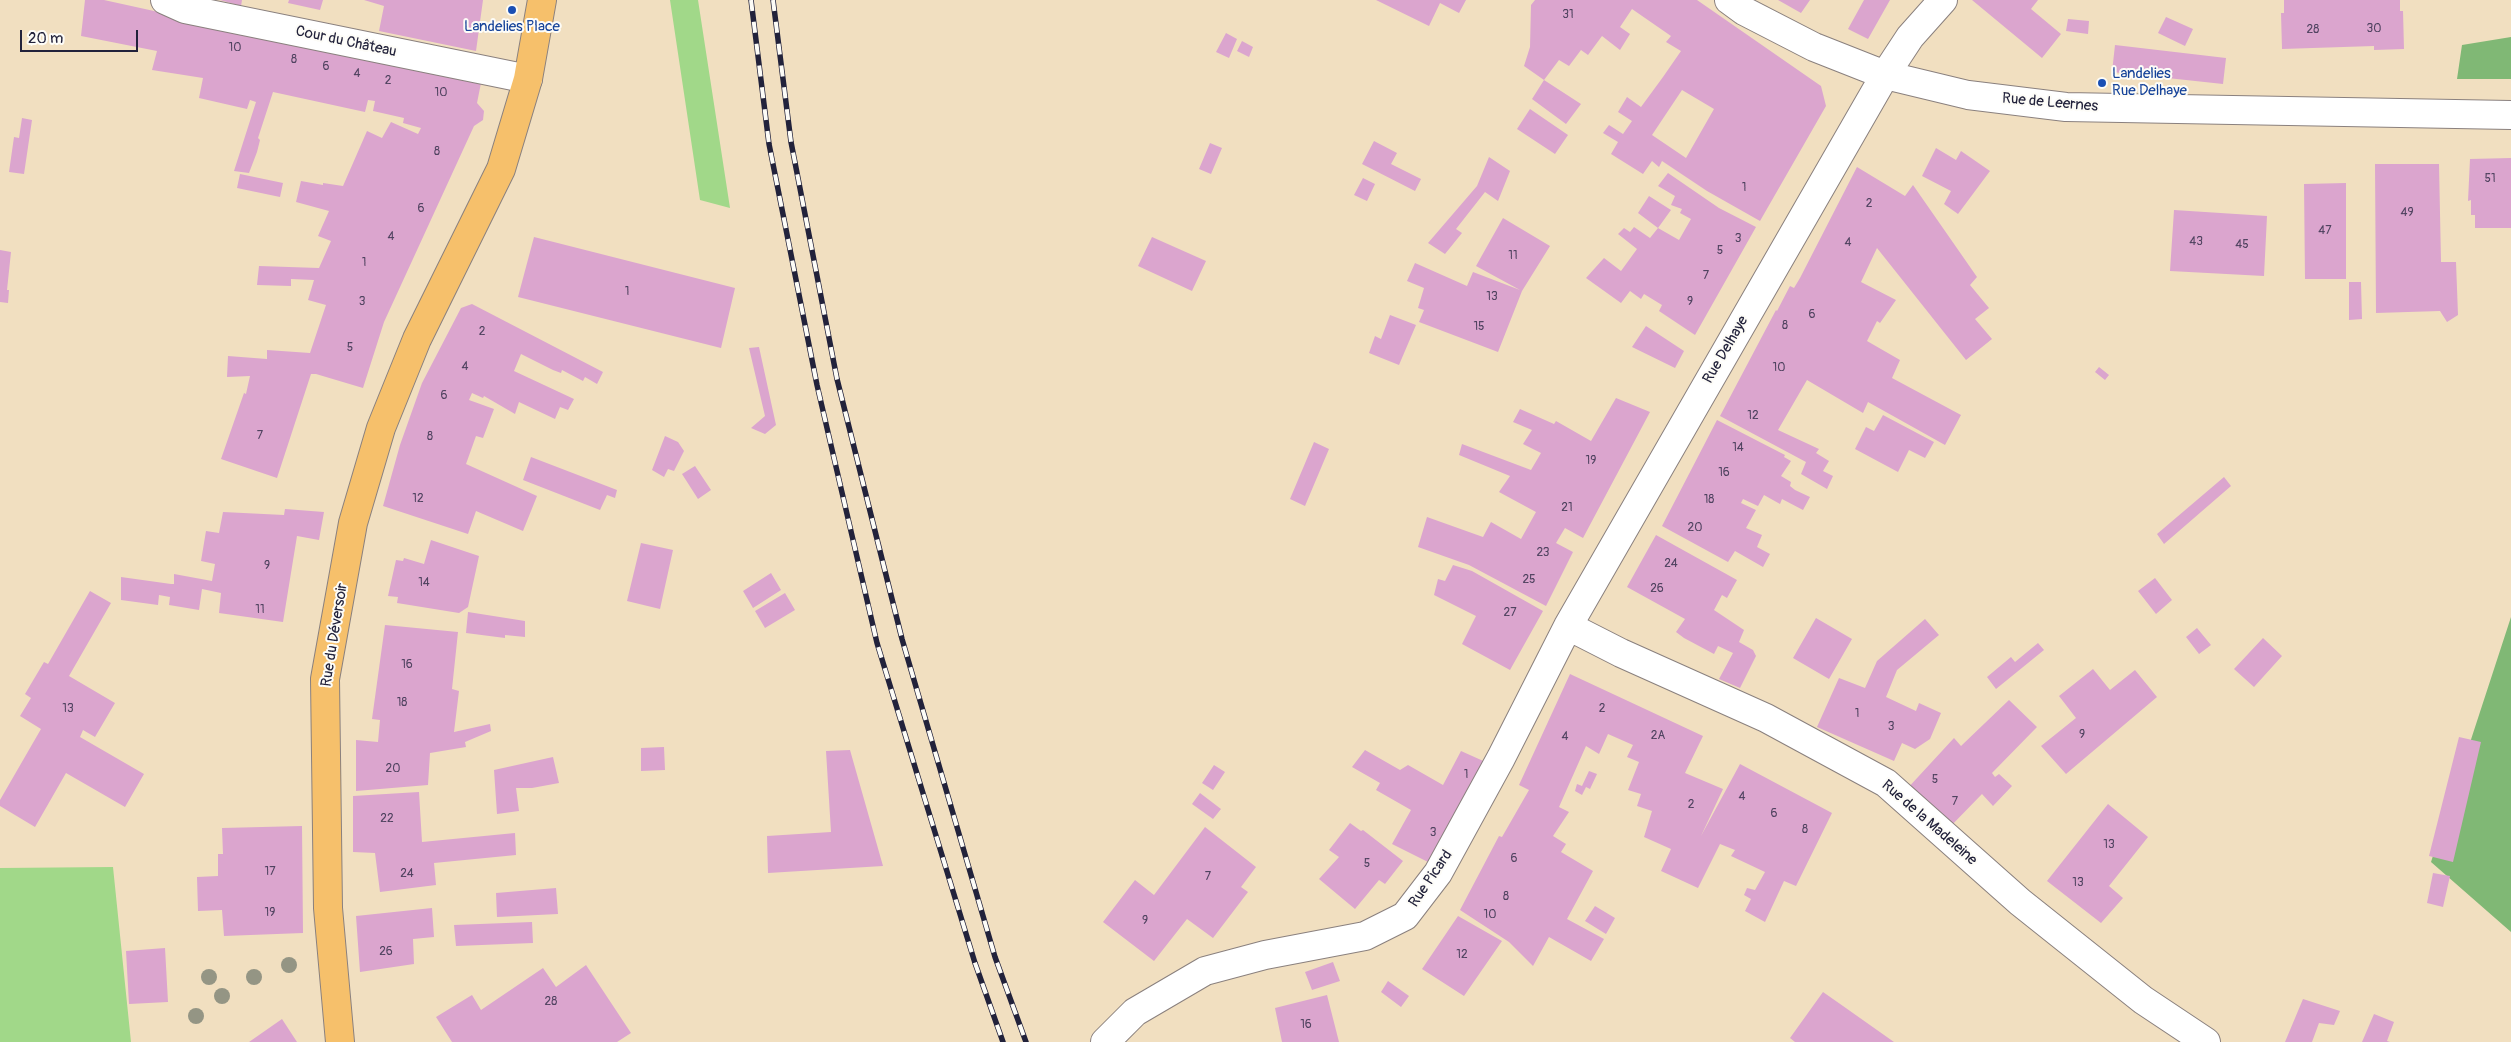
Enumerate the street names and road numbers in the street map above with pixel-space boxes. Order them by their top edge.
street label: Cour du Château [294,23,398,61]
street label: Rue de Leernes [2001,90,2099,116]
street label: Rue Delhaye [1699,313,1753,387]
street label: Rue du Déversoir [318,582,352,688]
street label: Rue de la Madeleine [1877,777,1981,869]
street label: Rue Picard [1405,847,1457,911]

